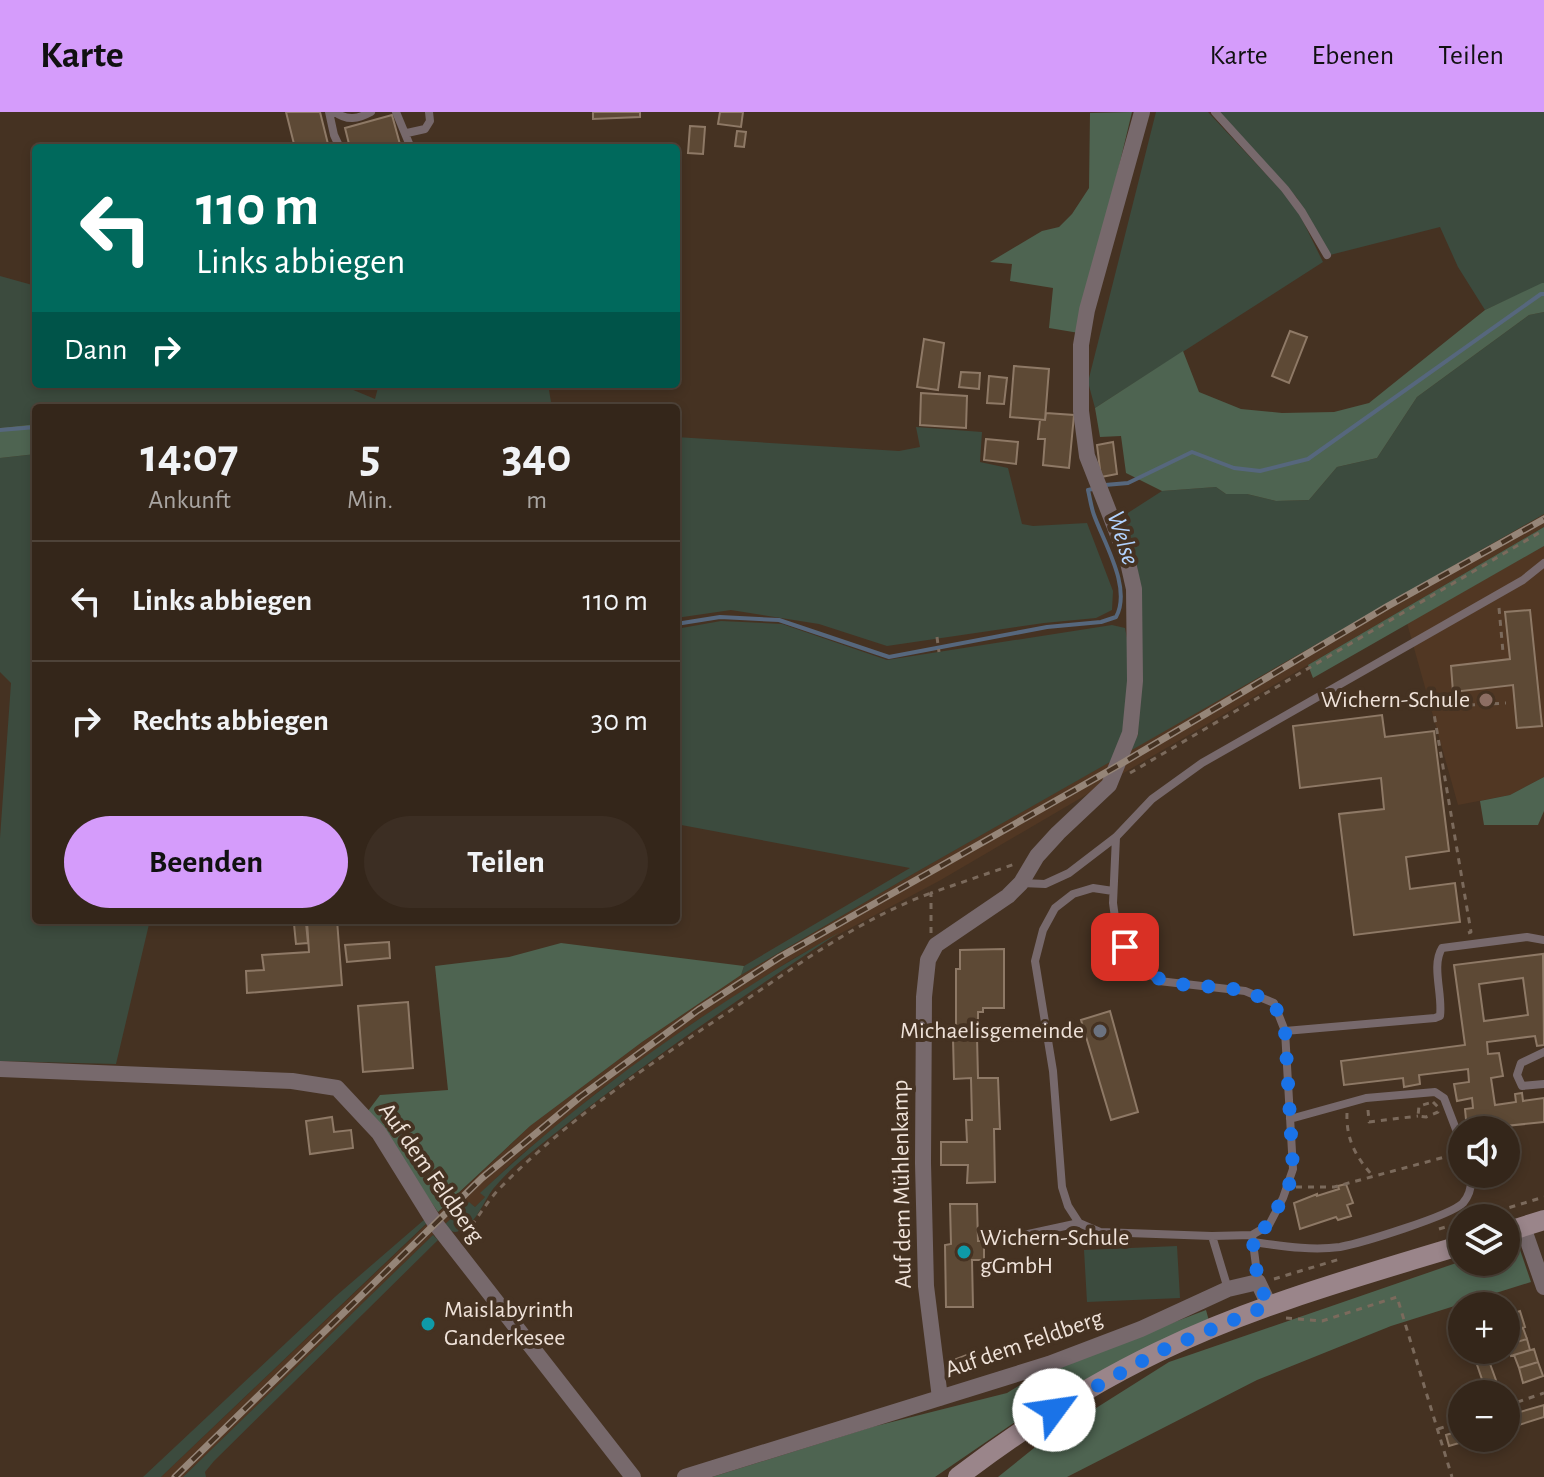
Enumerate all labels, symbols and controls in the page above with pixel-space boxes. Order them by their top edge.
text: Karte [40,37,124,75]
text: Karte [1209,42,1268,70]
text: Ebenen [1312,42,1394,70]
text: Teilen [1438,42,1504,70]
icon: left [64,176,168,280]
text: 110 m [196,179,319,235]
text: Links abbiegen [196,244,405,280]
icon: right [144,328,188,372]
text: Dann [64,335,128,365]
text: 14:07 [140,433,239,481]
text: 5 [360,433,381,481]
text: 340 [502,433,572,481]
text: Ankunft [148,487,231,513]
text: Min. [347,487,393,513]
text: m [526,487,547,513]
water label: Welse [1102,508,1144,568]
icon: left [64,579,108,623]
text: Links abbiegen [132,586,312,616]
text: 110 m [583,586,648,616]
place label: Wichern-Schule [1321,688,1470,712]
marker: Wichern-Schule [1477,691,1495,709]
icon: right [64,699,108,743]
text: Rechts abbiegen [132,706,329,736]
text: 30 m [591,706,648,736]
button: Beenden [64,816,348,908]
button: Teilen [364,816,648,908]
pin [1091,913,1159,981]
icon: arrive [1103,925,1147,969]
place label: Michaelisgemeinde [900,1019,1084,1043]
marker: Michaelisgemeinde [1091,1022,1109,1040]
street label: Auf dem Mühlenkamp [888,1080,916,1288]
street label: Auf dem Feldberg [374,1098,488,1248]
map controls [1448,1116,1520,1452]
button: sound [1448,1116,1520,1188]
button: layers [1448,1204,1520,1276]
place label: Wichern-Schule gGmbH [980,1226,1129,1278]
marker: Wichern-Schule gGmbH [955,1243,973,1261]
button: + [1448,1292,1520,1364]
place label: Maislabyrinth Ganderkesee [444,1298,574,1350]
street label: Auf dem Feldberg [942,1306,1106,1382]
marker: Maislabyrinth Ganderkesee [419,1315,437,1333]
position arrow [1012,1368,1096,1452]
button: − [1448,1380,1520,1452]

